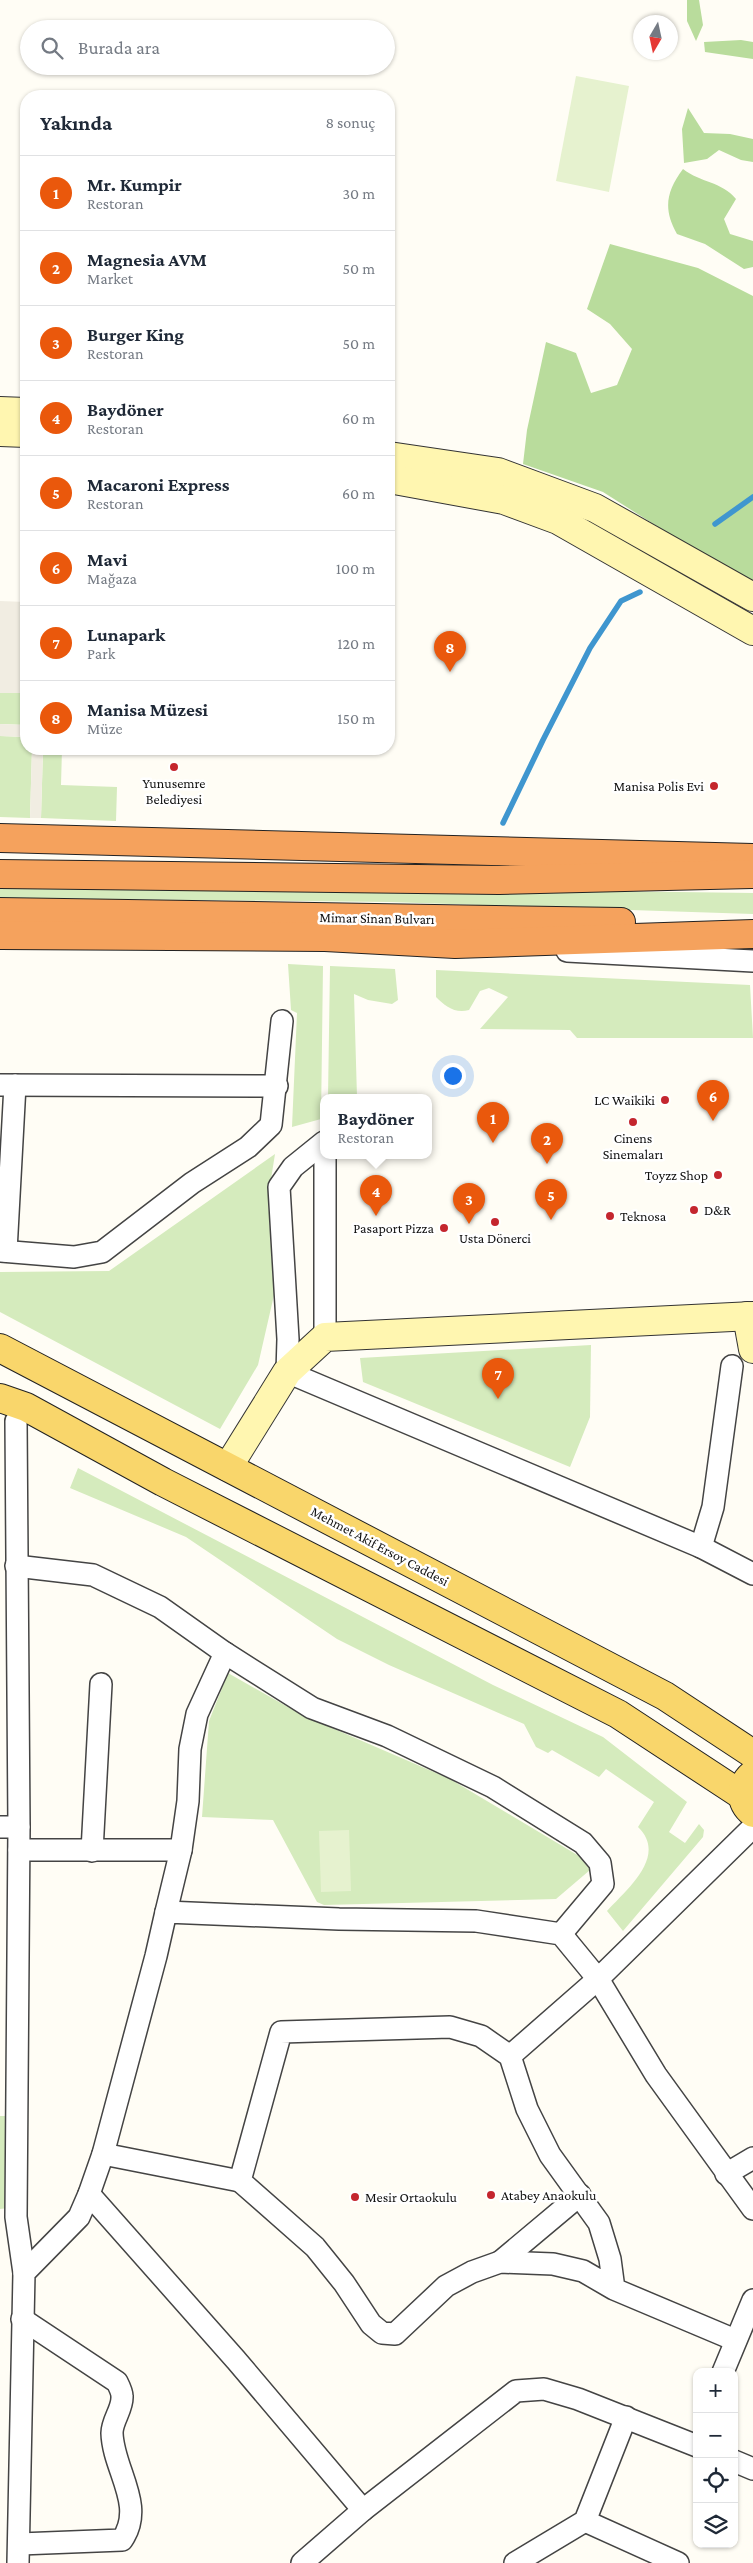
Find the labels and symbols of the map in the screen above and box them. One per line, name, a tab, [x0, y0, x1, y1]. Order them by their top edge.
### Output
north arrow	[633, 15, 678, 60]
pin: 8	[434, 631, 466, 672]
marker: Yunusemre Belediyesi	[168, 761, 180, 773]
place label: Yunusemre Belediyesi	[143, 775, 205, 807]
place label: Manisa Polis Evi	[614, 778, 704, 794]
marker: Manisa Polis Evi	[708, 780, 720, 792]
street label: Mimar Sinan Bulvarı	[319, 909, 435, 927]
your location	[440, 1063, 466, 1089]
pin: 6	[697, 1080, 729, 1121]
place label: LC Waikiki	[594, 1092, 655, 1108]
marker: LC Waikiki	[659, 1094, 671, 1106]
pin: 1	[477, 1102, 509, 1143]
marker: Cinens Sinemaları	[627, 1116, 639, 1128]
pin: 2	[531, 1123, 563, 1164]
place label: Cinens Sinemaları	[603, 1130, 664, 1162]
place label: Toyzz Shop	[645, 1167, 708, 1183]
marker: Toyzz Shop	[712, 1169, 724, 1181]
pin: 4	[360, 1175, 392, 1216]
pin: 5	[535, 1179, 567, 1220]
pin: 3	[453, 1183, 485, 1224]
place label: D&R	[704, 1202, 731, 1218]
marker: D&R	[688, 1204, 700, 1216]
place label: Teknosa	[620, 1208, 667, 1224]
marker: Teknosa	[604, 1210, 616, 1222]
marker: Usta Dönerci	[489, 1216, 501, 1228]
place label: Pasaport Pizza	[353, 1220, 435, 1236]
marker: Pasaport Pizza	[438, 1222, 450, 1234]
place label: Usta Dönerci	[459, 1230, 531, 1246]
pin: 7	[482, 1358, 514, 1399]
street label: Mehmet Akif Ersoy Caddesi	[308, 1503, 452, 1589]
place label: Atabey Anaokulu	[501, 2187, 597, 2203]
place label: Mesir Ortaokulu	[365, 2189, 458, 2205]
marker: Atabey Anaokulu	[485, 2189, 497, 2201]
marker: Mesir Ortaokulu	[349, 2191, 361, 2203]

